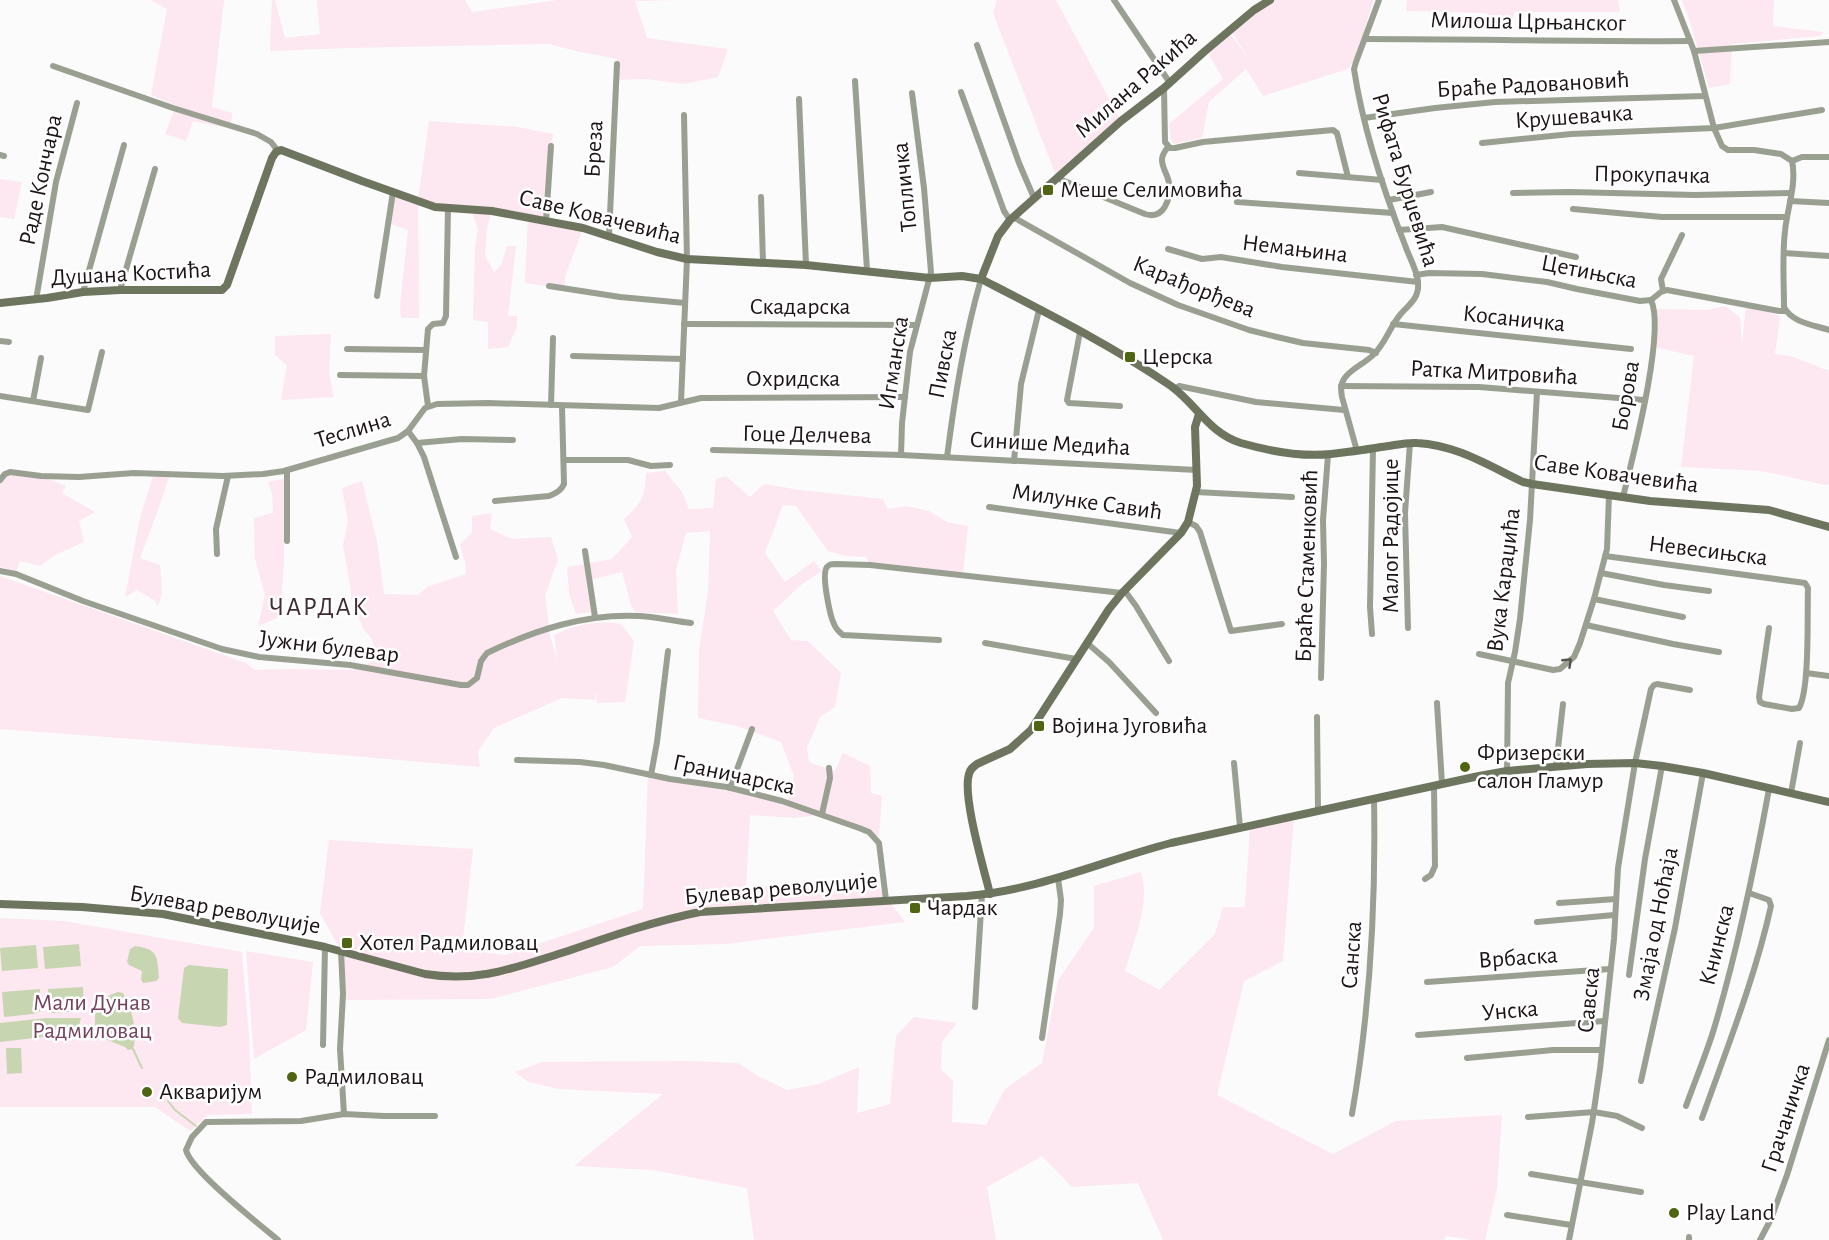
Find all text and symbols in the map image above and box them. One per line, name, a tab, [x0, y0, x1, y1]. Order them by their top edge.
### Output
street label: Милоша Црњанског	[1430, 8, 1627, 36]
street label: Милана Ракића	[1071, 25, 1201, 143]
street label: Браће Радовановић	[1436, 68, 1630, 102]
street label: Рифата Бурџевића	[1367, 90, 1443, 270]
street label: Крушевачка	[1514, 101, 1634, 133]
street label: Раде Кончара	[15, 112, 67, 248]
street label: Бреза	[581, 120, 607, 178]
street label: Топличка	[888, 141, 922, 233]
street label: Прокупачка	[1593, 162, 1711, 188]
place label: Меше Селимовића	[1060, 178, 1243, 202]
marker: Меше Селимовића	[1041, 183, 1055, 197]
street label: Саве Ковачевића	[516, 185, 684, 249]
street label: Немањина	[1241, 231, 1349, 267]
street label: Цетињска	[1539, 251, 1639, 293]
street label: Карађорђева	[1129, 252, 1259, 322]
street label: Душана Костића	[50, 258, 212, 290]
street label: Скадарска	[750, 295, 850, 319]
street label: Косаничка	[1462, 302, 1566, 336]
street label: Игманска	[875, 314, 913, 411]
street label: Пивска	[925, 327, 961, 401]
place label: Церска	[1142, 345, 1213, 369]
marker: Церска	[1123, 350, 1137, 364]
street label: Ратка Митровића	[1409, 357, 1579, 389]
street label: Борова	[1608, 359, 1644, 433]
street label: Охридска	[746, 367, 840, 391]
street label: Теслина	[312, 407, 394, 453]
street label: Гоце Делчева	[742, 422, 872, 448]
street label: Синише Медића	[969, 428, 1131, 460]
street label: Саве Ковачевића	[1532, 451, 1700, 497]
street label: Малог Радојице	[1379, 458, 1403, 614]
street label: Браће Стаменковић	[1292, 469, 1322, 663]
street label: Милунке Савић	[1010, 480, 1164, 524]
street label: Вука Караџића	[1483, 506, 1525, 654]
street label: Невесињска	[1647, 532, 1769, 570]
district label: ЧАРДАК	[269, 594, 369, 620]
street label: Јужни булевар	[258, 626, 400, 668]
one-way arrow	[1560, 658, 1571, 669]
place label: Војина Југовића	[1051, 714, 1207, 738]
marker: Војина Југовића	[1032, 719, 1046, 733]
place label: Фризерски салон Гламур	[1477, 741, 1603, 793]
street label: Граничарска	[671, 750, 797, 800]
marker: Фризерски салон Гламур	[1458, 760, 1472, 774]
street label: Змаја од Ноћаја	[1629, 845, 1683, 1003]
street label: Булевар револуције	[683, 869, 879, 909]
street label: Булевар револуције	[128, 881, 322, 939]
place label: Чардак	[927, 896, 997, 920]
marker: Чардак	[908, 901, 922, 915]
street label: Книнска	[1695, 902, 1739, 988]
street label: Санска	[1338, 920, 1366, 990]
place label: Хотел Радмиловац	[359, 931, 538, 955]
marker: Хотел Радмиловац	[340, 936, 354, 950]
street label: Врбаска	[1478, 943, 1558, 973]
street label: Савска	[1574, 966, 1604, 1034]
park label: Мали Дунав Радмиловац	[32, 991, 152, 1043]
street label: Унска	[1481, 997, 1539, 1025]
street label: Грачаничка	[1757, 1060, 1815, 1176]
place label: Радмиловац	[304, 1065, 424, 1089]
marker: Радмиловац	[285, 1070, 299, 1084]
place label: Акваријум	[159, 1080, 262, 1104]
marker: Акваријум	[140, 1085, 154, 1099]
place label: Play Land	[1686, 1201, 1775, 1225]
marker: Play Land	[1667, 1206, 1681, 1220]

